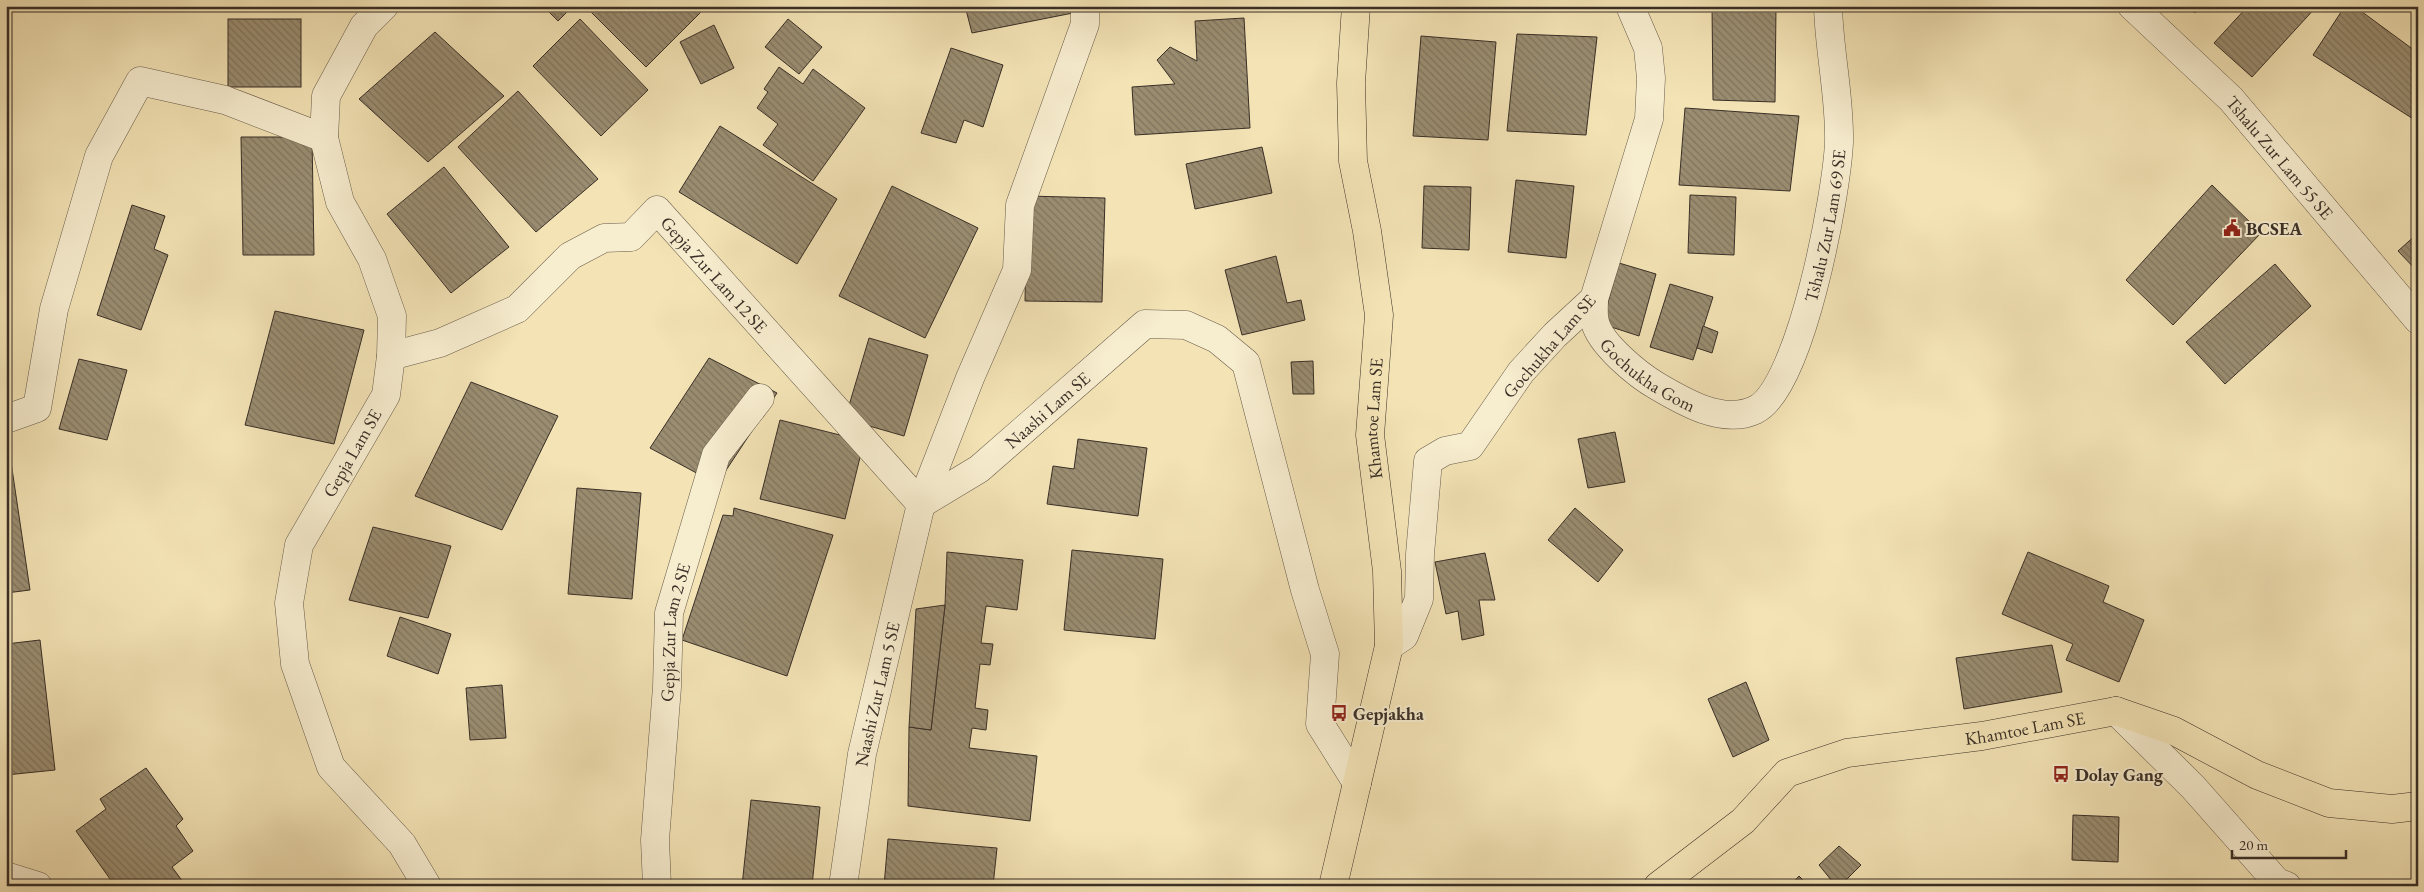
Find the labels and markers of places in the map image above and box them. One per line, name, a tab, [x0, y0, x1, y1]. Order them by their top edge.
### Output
place label: BCSEA	[2246, 217, 2303, 240]
public building icon: BCSEA	[2222, 218, 2242, 238]
place label: Gepjakha	[1353, 702, 1424, 725]
bus stop icon: Gepjakha	[1329, 703, 1349, 723]
place label: Dolay Gang	[2075, 763, 2164, 786]
bus stop icon: Dolay Gang	[2051, 764, 2071, 784]

